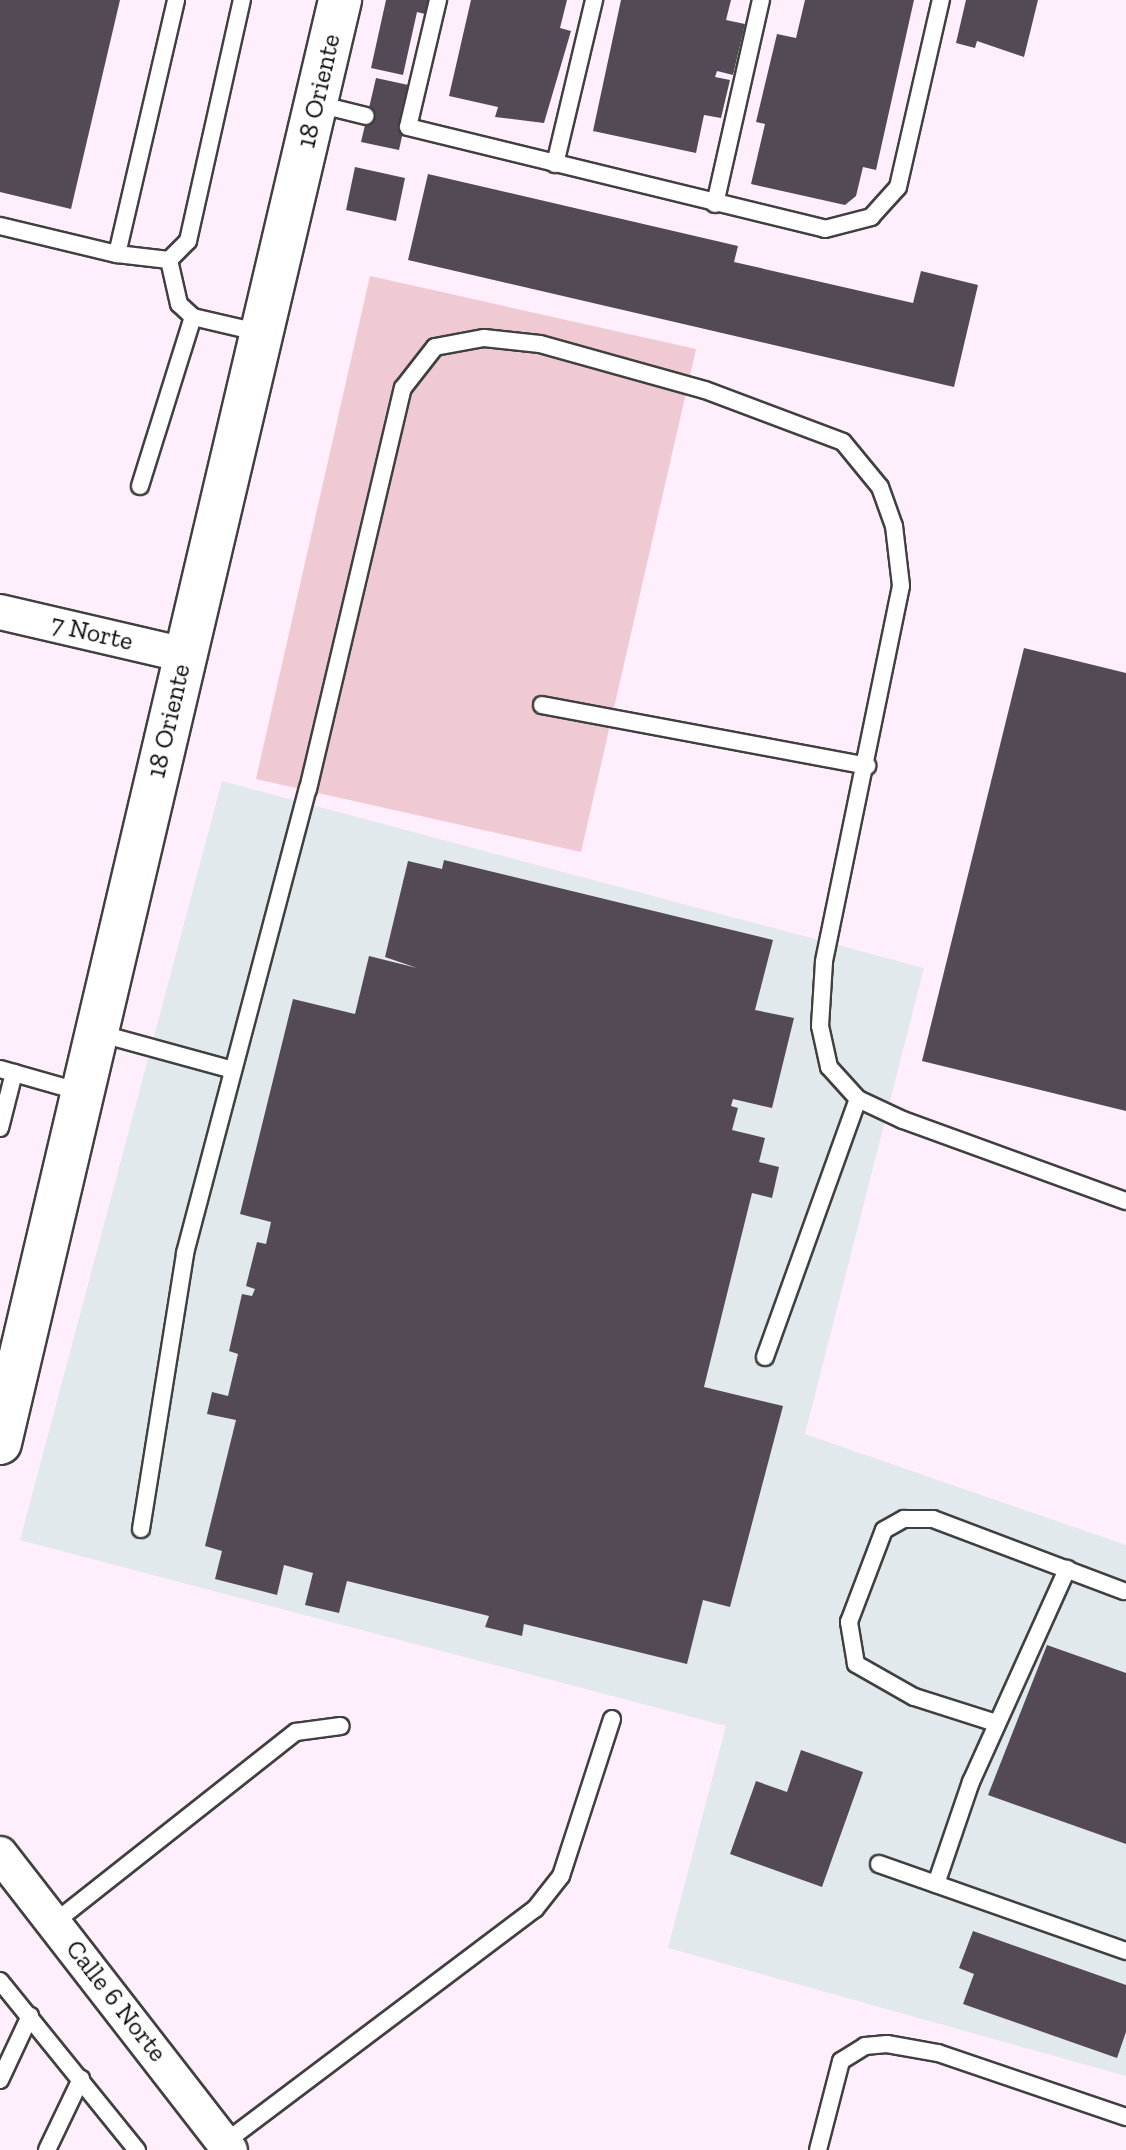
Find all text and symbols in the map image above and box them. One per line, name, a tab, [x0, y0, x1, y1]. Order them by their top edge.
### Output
street label: 18 Oriente	[291, 31, 347, 151]
street label: 7 Norte	[48, 608, 136, 658]
street label: 18 Oriente	[141, 661, 197, 781]
street label: Calle 6 Norte	[59, 1934, 173, 2068]

